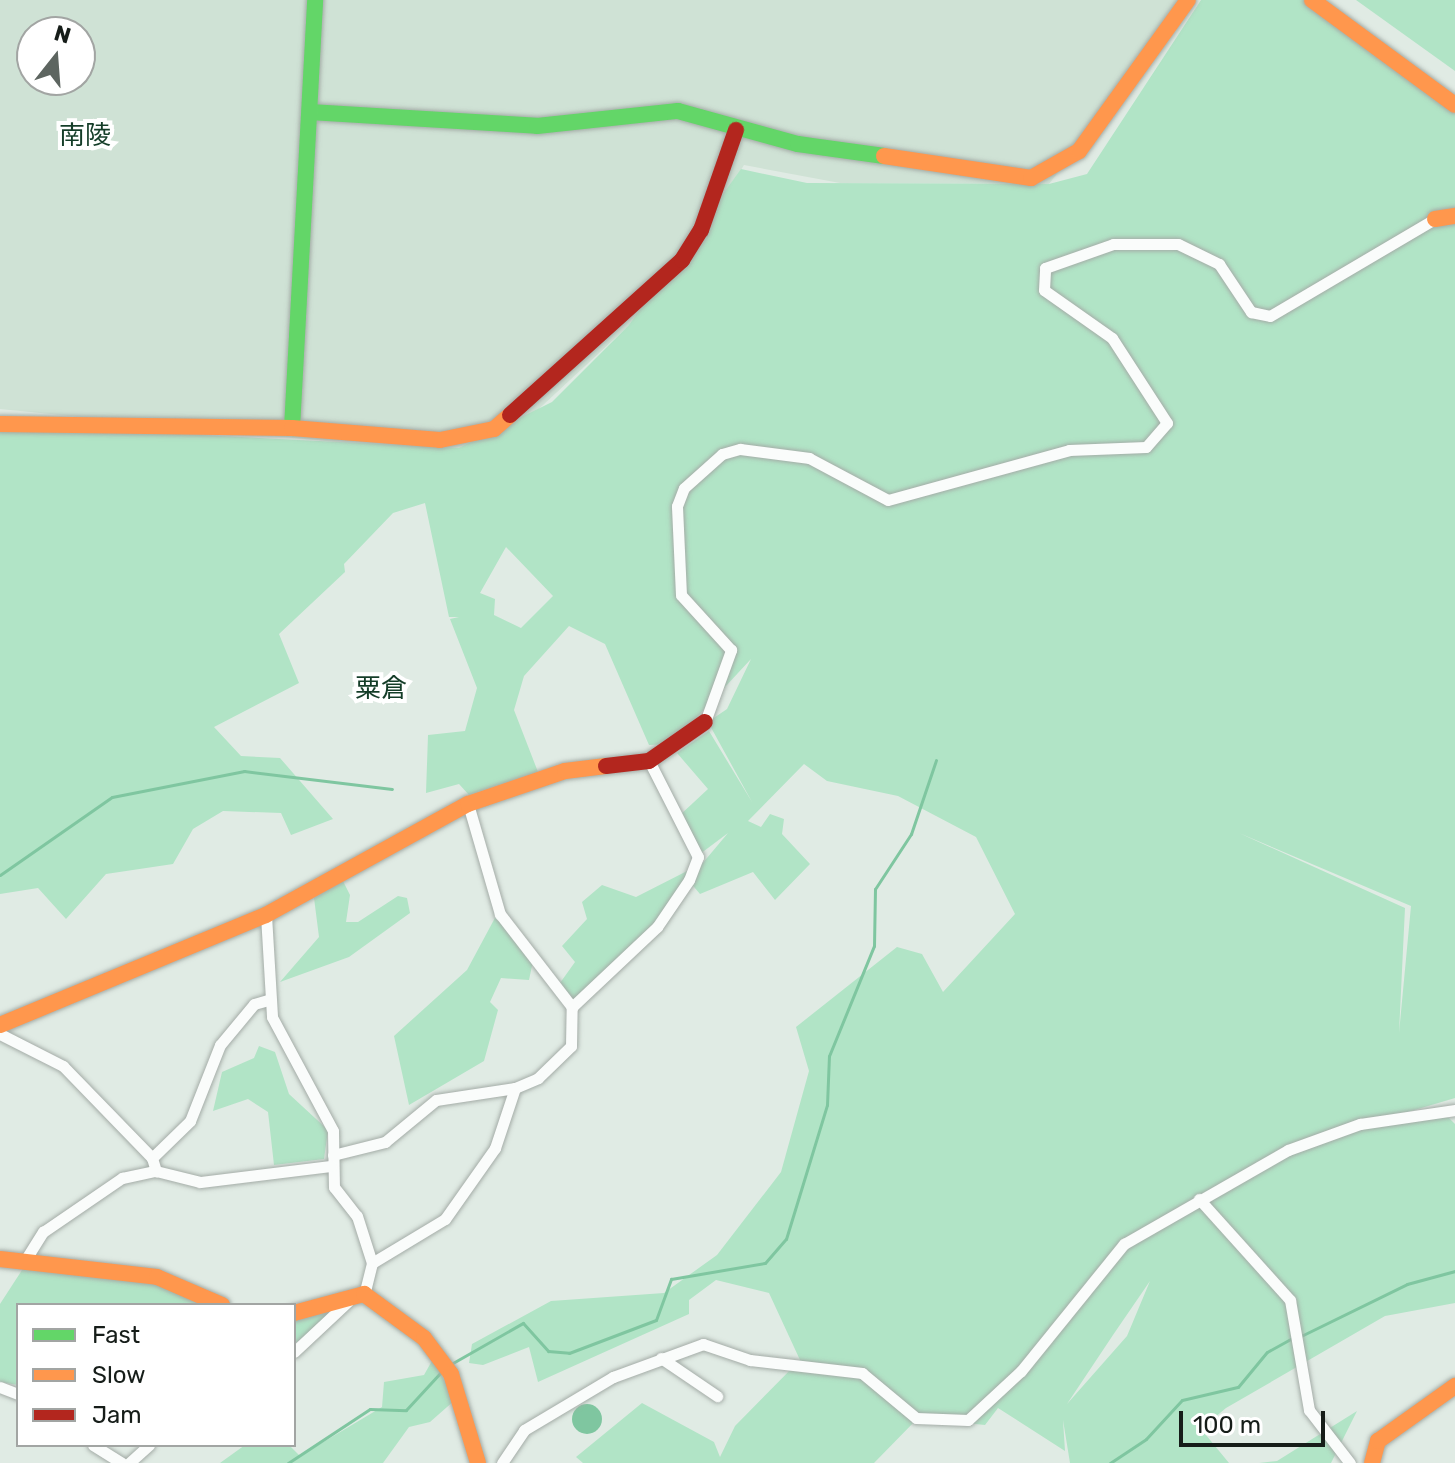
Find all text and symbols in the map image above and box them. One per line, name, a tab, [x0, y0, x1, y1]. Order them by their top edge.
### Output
north arrow	[16, 16, 96, 96]
text: N	[51, 19, 74, 50]
district label: 南陵	[59, 120, 111, 152]
district label: 粟倉	[355, 673, 407, 705]
legend	[16, 1303, 296, 1447]
text: Fast	[92, 1321, 140, 1349]
text: Slow	[92, 1361, 145, 1389]
scale bar	[1183, 1395, 1329, 1445]
text: Jam	[92, 1401, 142, 1429]
text: 100 m	[1193, 1411, 1261, 1439]

